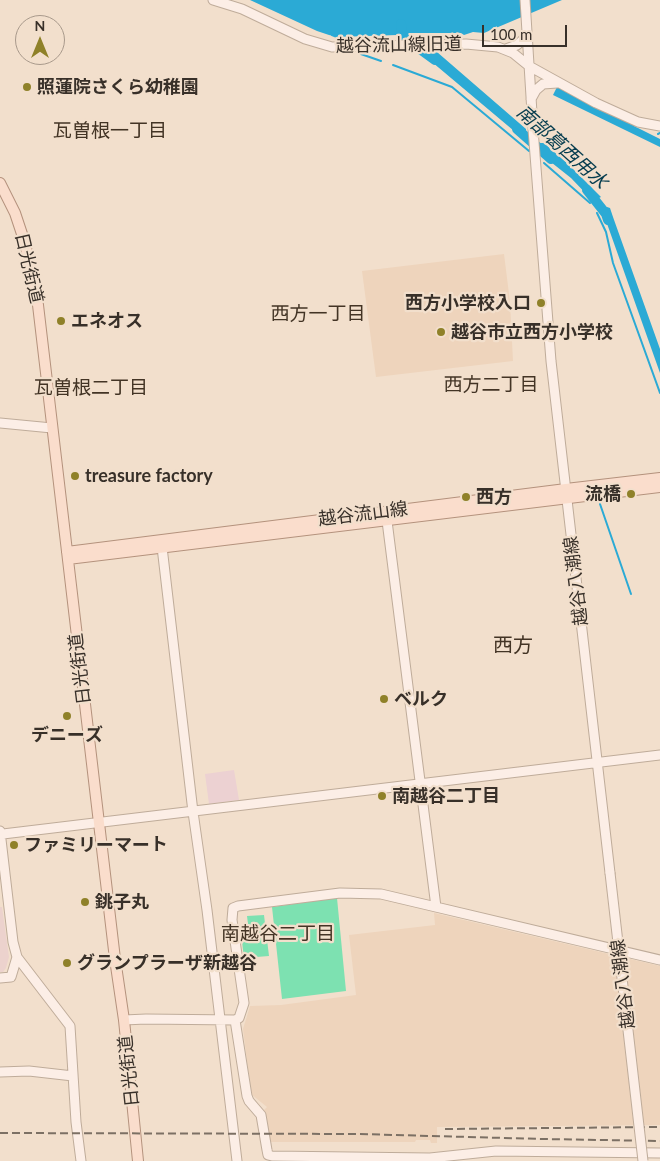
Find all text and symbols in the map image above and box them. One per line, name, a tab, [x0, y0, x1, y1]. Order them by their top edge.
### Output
north arrow	[15, 15, 65, 65]
scale bar	[485, 15, 570, 47]
text: N	[35, 17, 45, 34]
text: 100 m	[490, 25, 532, 43]
street label: 越谷流山線旧道	[336, 33, 462, 57]
place label: 照蓮院さくら幼稚園	[37, 76, 199, 98]
marker: 照蓮院さくら幼稚園	[21, 81, 33, 93]
water label: 南部葛西用水	[512, 100, 612, 194]
district label: 瓦曽根一丁目	[53, 120, 167, 142]
street label: 日光街道	[10, 230, 48, 306]
place label: 西方小学校入口	[405, 292, 531, 314]
marker: 西方小学校入口	[535, 297, 547, 309]
district label: 西方一丁目	[271, 303, 365, 325]
place label: エネオス	[71, 310, 143, 332]
marker: エネオス	[55, 315, 67, 327]
place label: 越谷市立西方小学校	[451, 321, 613, 343]
marker: 越谷市立西方小学校	[435, 326, 447, 338]
district label: 西方二丁目	[444, 374, 538, 396]
district label: 瓦曽根二丁目	[34, 377, 148, 399]
place label: treasure factory	[85, 465, 213, 487]
marker: treasure factory	[69, 470, 81, 482]
place label: 流橋	[585, 483, 621, 505]
place label: 西方	[476, 486, 512, 508]
marker: 流橋	[625, 488, 637, 500]
marker: 西方	[460, 491, 472, 503]
street label: 越谷流山線	[317, 498, 409, 530]
street label: 越谷八潮線	[560, 535, 592, 627]
street label: 日光街道	[65, 632, 95, 706]
district label: 西方	[493, 634, 533, 658]
place label: ベルク	[394, 688, 448, 710]
marker: ベルク	[378, 693, 390, 705]
marker: デニーズ	[61, 710, 73, 722]
place label: デニーズ	[31, 724, 103, 746]
place label: 南越谷二丁目	[392, 785, 500, 807]
marker: 南越谷二丁目	[376, 790, 388, 802]
place label: ファミリーマート	[24, 834, 168, 856]
marker: ファミリーマート	[8, 839, 20, 851]
place label: 銚子丸	[95, 891, 149, 913]
marker: 銚子丸	[79, 896, 91, 908]
district label: 南越谷二丁目	[221, 923, 335, 945]
street label: 越谷八潮線	[607, 938, 639, 1030]
place label: グランプラーザ新越谷	[77, 952, 257, 974]
marker: グランプラーザ新越谷	[61, 957, 73, 969]
street label: 日光街道	[114, 1034, 144, 1108]

